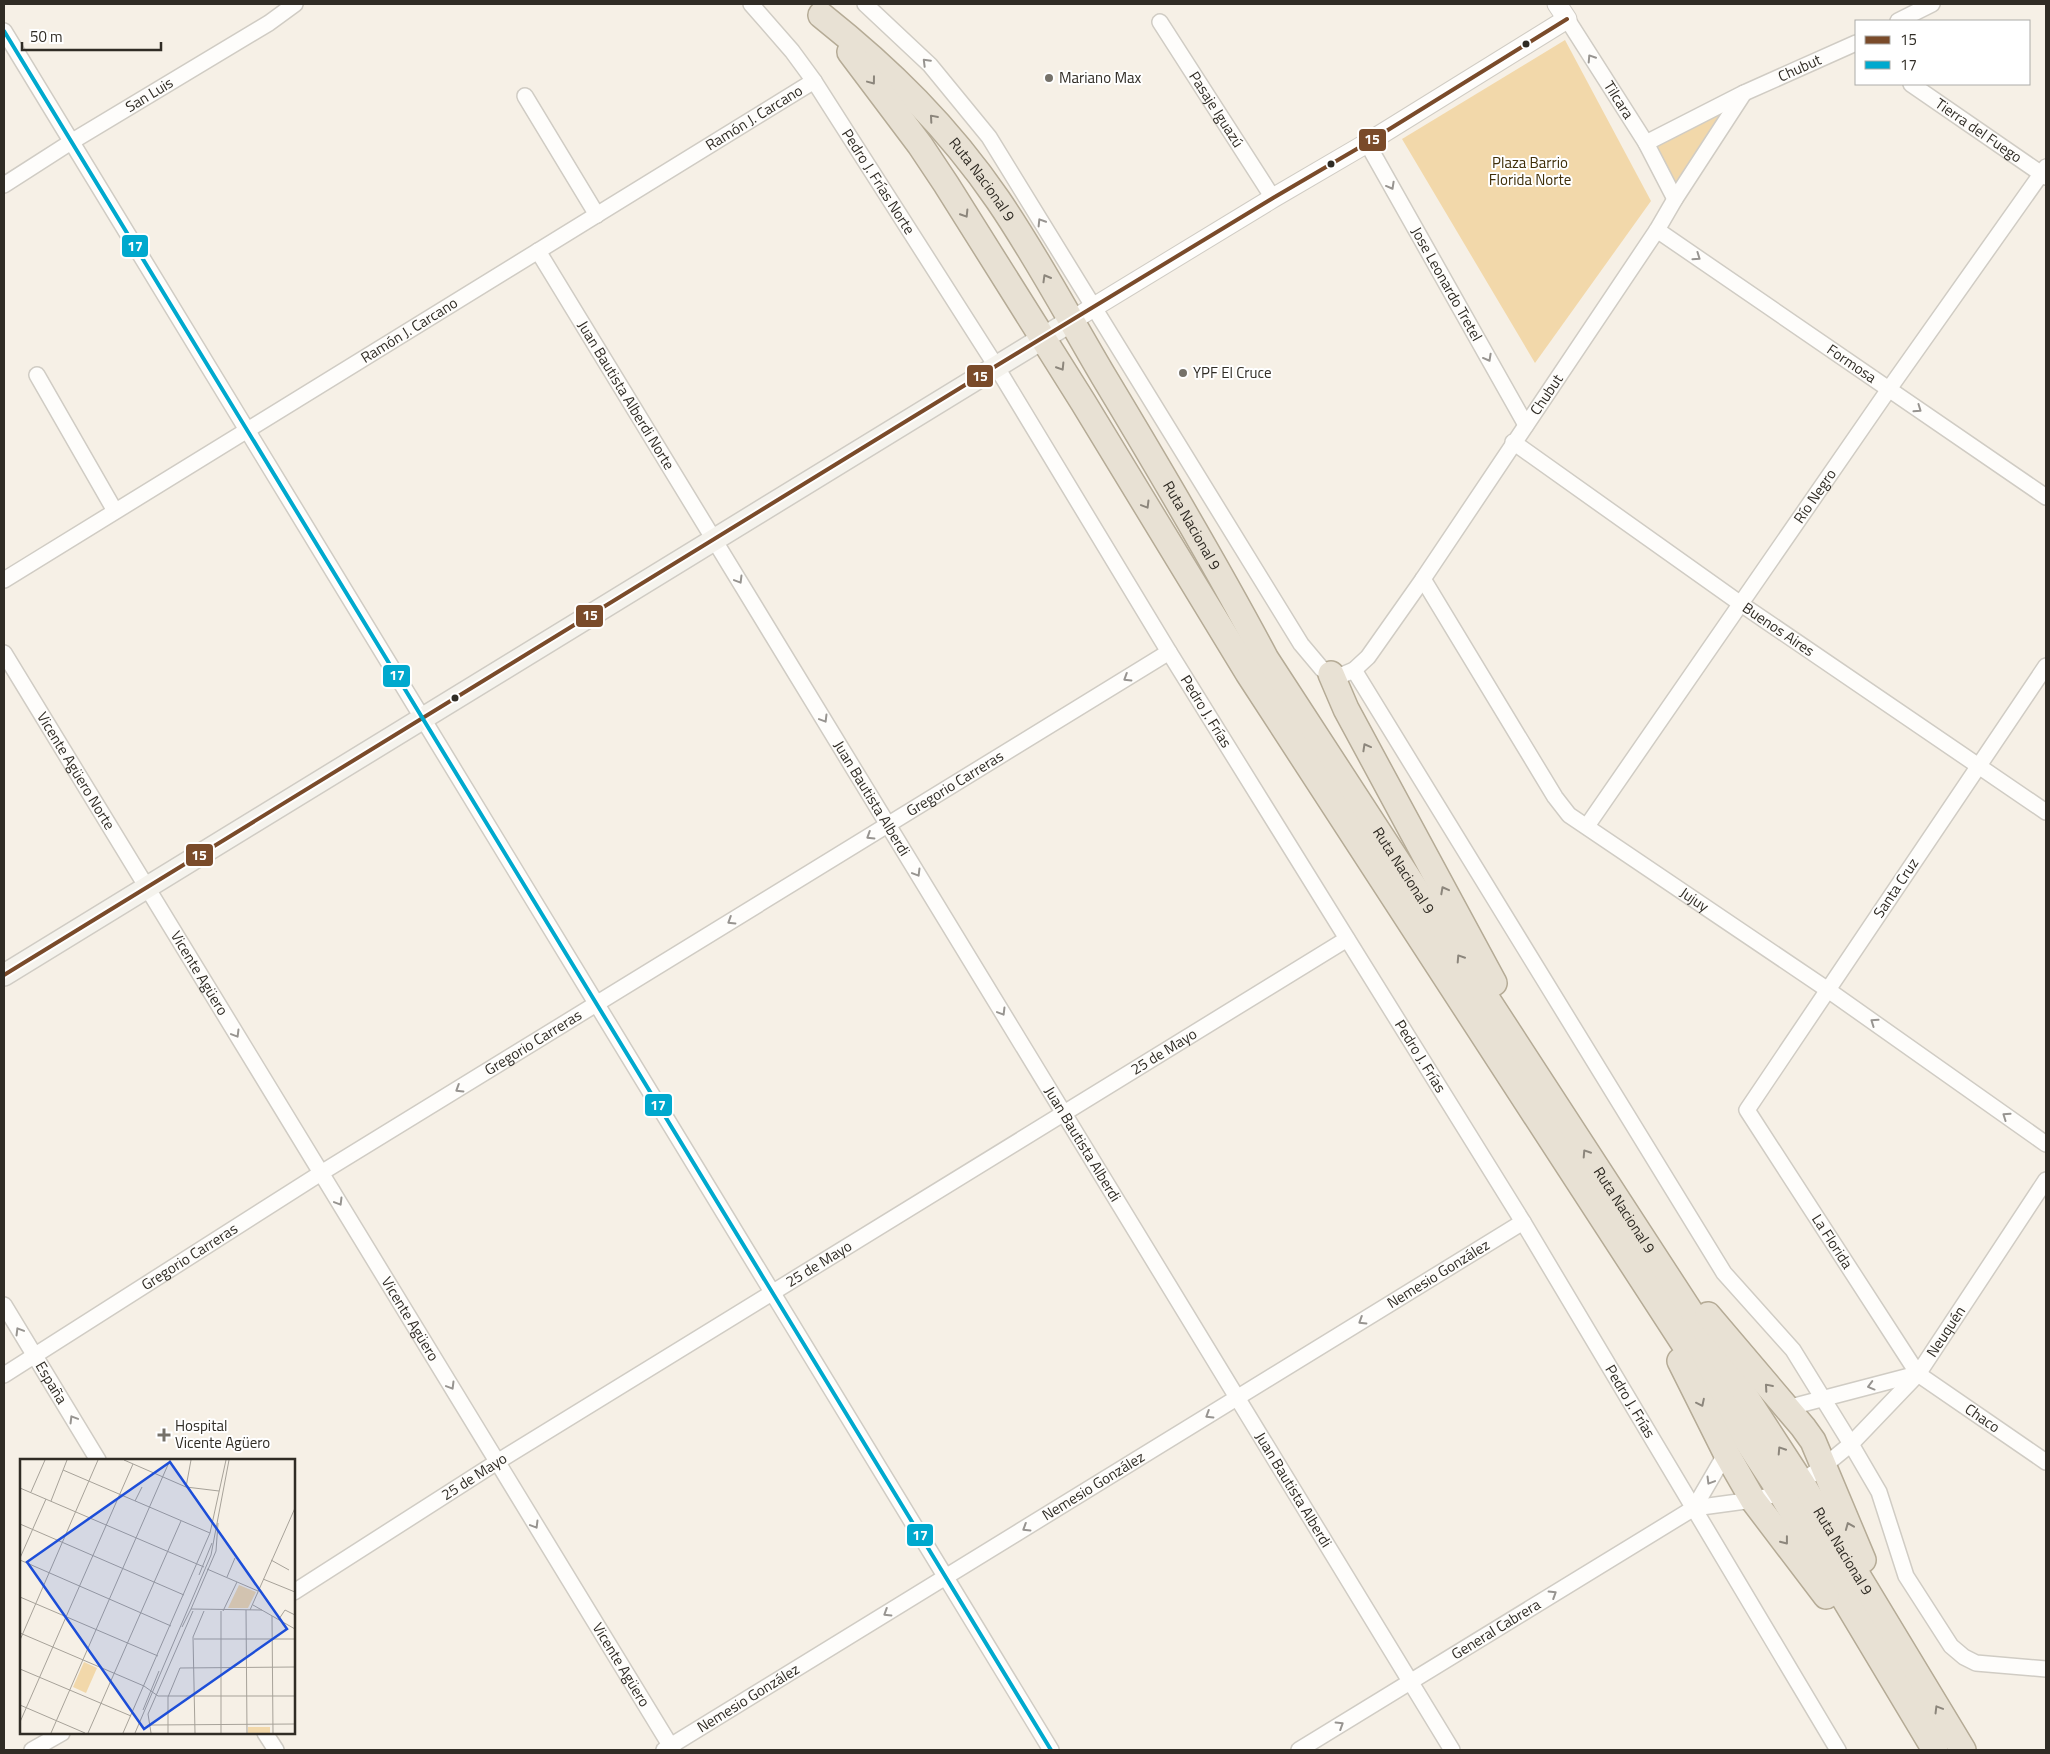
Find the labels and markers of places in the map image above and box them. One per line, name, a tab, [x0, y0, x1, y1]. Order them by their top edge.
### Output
unlabelled marker	[1521, 39, 1531, 49]
place label: Mariano Max	[1059, 66, 1141, 89]
marker: Mariano Max	[1043, 72, 1055, 84]
unlabelled marker	[1326, 159, 1336, 169]
place label: YPF El Cruce	[1193, 361, 1272, 384]
marker: YPF El Cruce	[1177, 367, 1189, 379]
unlabelled marker	[450, 693, 460, 703]
place label: Hospital Vicente Agüero	[175, 1414, 270, 1454]
marker: Hospital Vicente Agüero	[157, 1428, 171, 1442]

